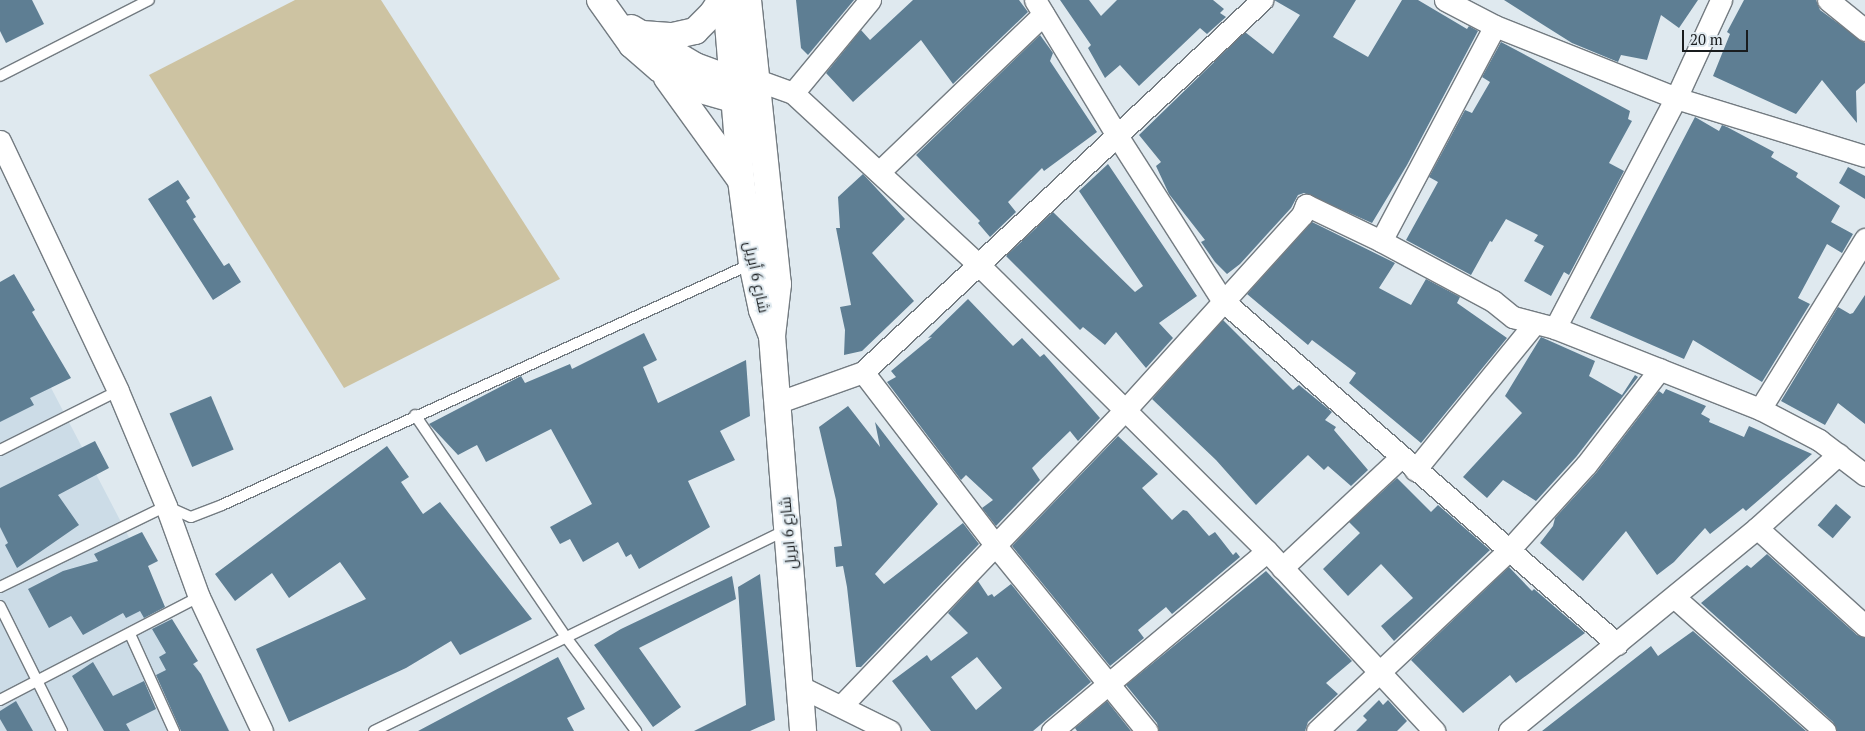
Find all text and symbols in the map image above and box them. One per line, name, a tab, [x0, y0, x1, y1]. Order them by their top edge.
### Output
scale bar	[1685, 20, 1751, 52]
text: 20 m	[1690, 29, 1723, 49]
street label: شارع 6 أبريل	[741, 240, 773, 314]
street label: شارع 6 ابريل	[776, 496, 800, 570]

